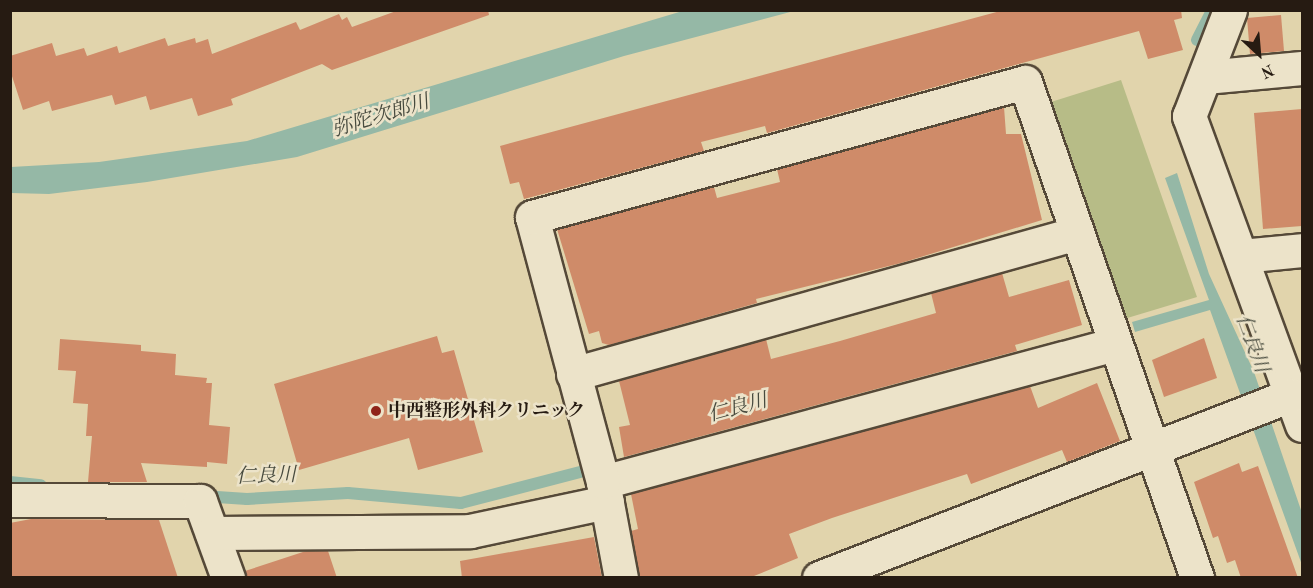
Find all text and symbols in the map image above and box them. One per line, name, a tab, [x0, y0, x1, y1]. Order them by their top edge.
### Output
north arrow	[1229, 24, 1289, 84]
text: N	[1258, 60, 1276, 80]
water label: 弥陀次郎川	[330, 91, 432, 143]
water label: 仁良川	[1229, 312, 1273, 376]
water label: 仁良川	[706, 390, 770, 428]
place label: 中西整形外科クリニック	[388, 400, 586, 422]
marker: 中西整形外科クリニック	[369, 404, 383, 418]
water label: 仁良川	[236, 464, 296, 490]

